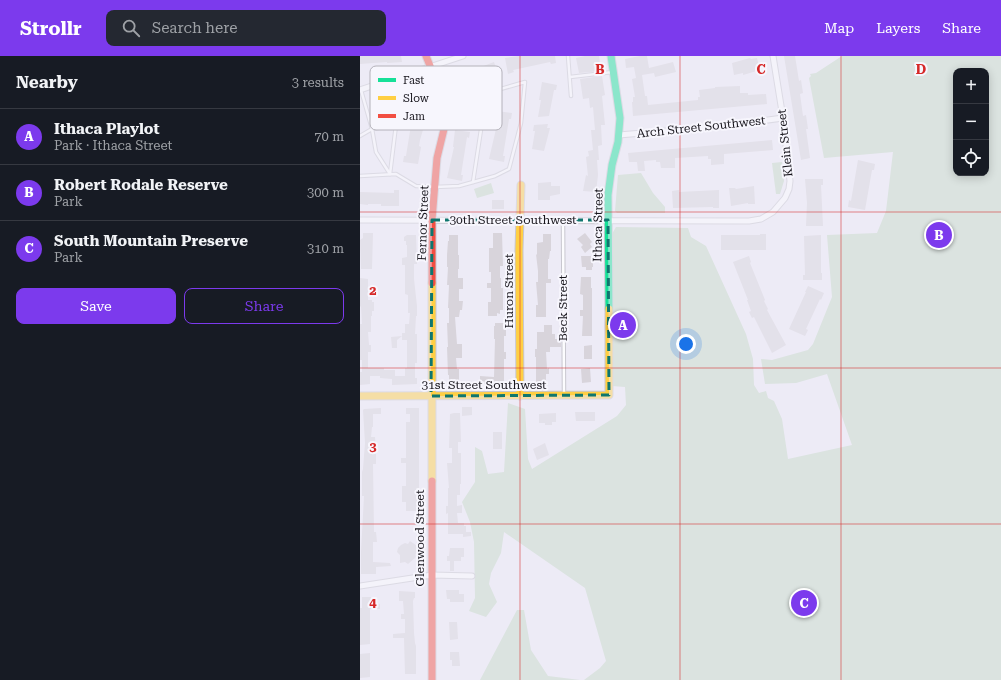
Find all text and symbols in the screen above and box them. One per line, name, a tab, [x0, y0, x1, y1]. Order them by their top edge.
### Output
search box	[106, 10, 386, 46]
text: Strollr	[20, 17, 82, 40]
icon: search	[120, 17, 142, 39]
text: Search here	[152, 19, 238, 37]
text: Map	[824, 20, 854, 36]
text: Layers	[876, 20, 920, 36]
text: Share	[942, 20, 981, 36]
text: B	[595, 62, 605, 77]
text: C	[756, 62, 766, 77]
text: D	[916, 62, 926, 77]
legend	[370, 66, 502, 130]
map controls	[953, 68, 989, 176]
button: +	[953, 68, 989, 104]
text: Nearby	[16, 72, 78, 92]
text: Fast	[403, 74, 424, 87]
text: 3 results	[292, 75, 344, 90]
text: Slow	[403, 92, 430, 105]
button: −	[953, 104, 989, 140]
street label: Klein Street	[774, 108, 796, 178]
text: Jam	[403, 110, 425, 123]
street label: Arch Street Southwest	[636, 113, 767, 141]
text: Ithaca Playlot	[54, 120, 160, 138]
text: A	[24, 129, 34, 144]
text: 70 m	[314, 129, 344, 144]
text: Park · Ithaca Street	[54, 138, 172, 153]
button: locate	[953, 140, 989, 176]
text: Robert Rodale Reserve	[54, 176, 228, 194]
street label: Fernor Street	[415, 184, 431, 261]
text: B	[24, 185, 34, 200]
text: 300 m	[307, 185, 344, 200]
street label: Ithaca Street	[590, 187, 606, 262]
text: Park	[54, 194, 83, 209]
street label: 30th Street Southwest	[449, 213, 577, 227]
pin: B	[926, 220, 952, 250]
text: South Mountain Preserve	[54, 232, 248, 250]
text: C	[24, 241, 34, 256]
text: 310 m	[307, 241, 344, 256]
text: Park	[54, 250, 83, 265]
street label: Huron Street	[502, 253, 516, 328]
street label: Beck Street	[556, 274, 570, 341]
text: 2	[369, 283, 377, 298]
button: Save	[16, 288, 176, 324]
button: Share	[184, 288, 344, 324]
pin: A	[610, 310, 636, 340]
your location	[676, 334, 696, 354]
street label: 31st Street Southwest	[421, 378, 547, 392]
text: 3	[369, 439, 377, 454]
street label: Glenwood Street	[413, 489, 427, 586]
pin: C	[791, 588, 817, 618]
text: 4	[369, 595, 377, 610]

